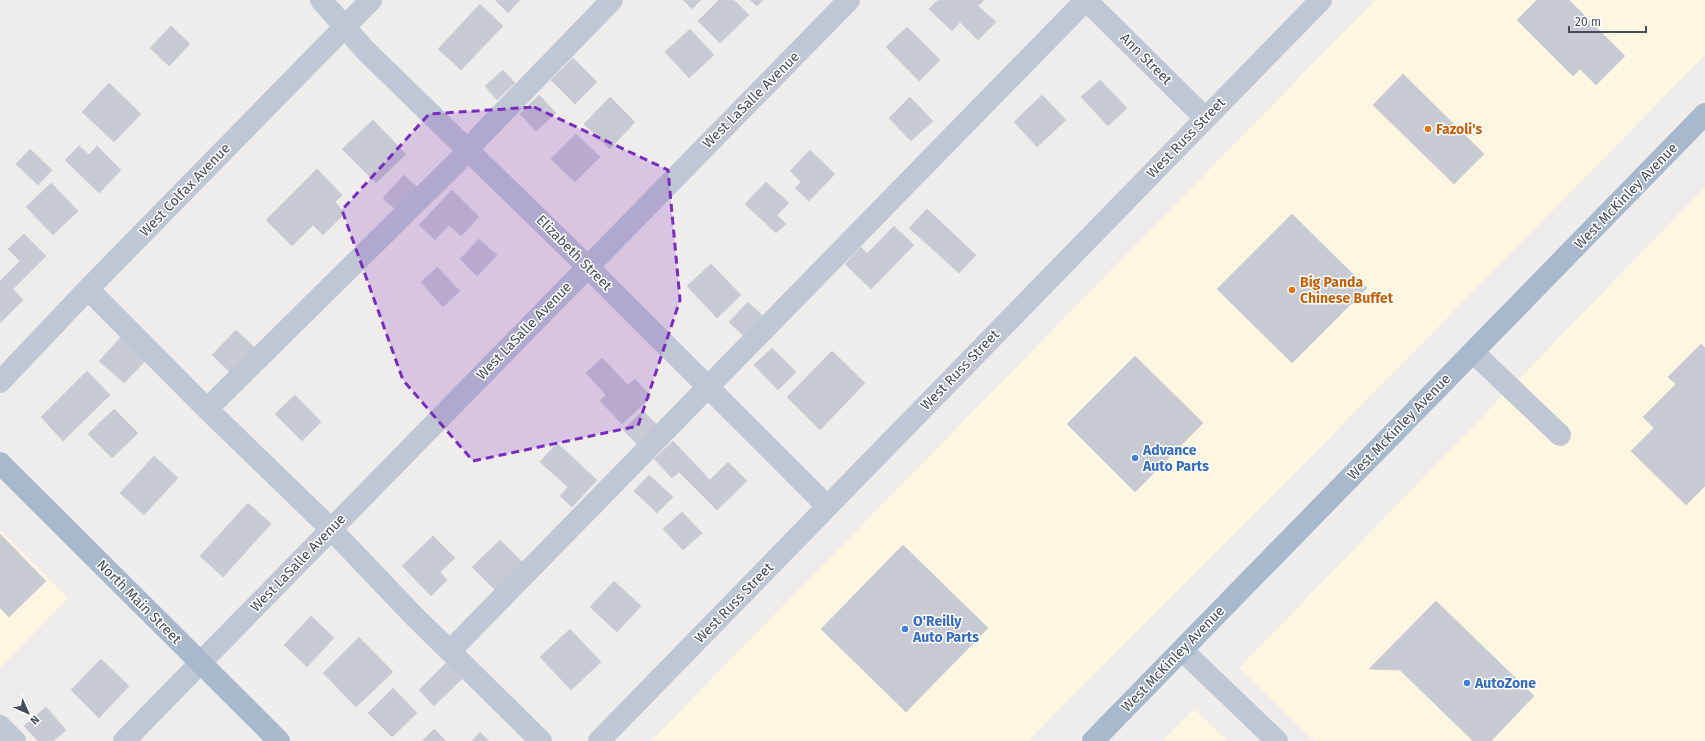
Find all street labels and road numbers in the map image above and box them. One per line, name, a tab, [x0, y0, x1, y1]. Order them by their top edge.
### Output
street label: Ann Street	[1117, 30, 1176, 89]
street label: West LaSalle Avenue	[699, 48, 803, 152]
street label: West Russ Street	[1143, 93, 1229, 182]
street label: West McKinley Avenue	[1571, 139, 1681, 253]
street label: West Colfax Avenue	[136, 140, 234, 240]
street label: Elizabeth Street	[533, 212, 616, 295]
street label: West LaSalle Avenue	[473, 278, 575, 384]
street label: West Russ Street	[917, 325, 1003, 414]
street label: West McKinley Avenue	[1344, 370, 1454, 484]
street label: West LaSalle Avenue	[247, 510, 349, 616]
street label: North Main Street	[93, 556, 185, 648]
street label: West Russ Street	[691, 558, 777, 647]
street label: West McKinley Avenue	[1118, 602, 1228, 716]

